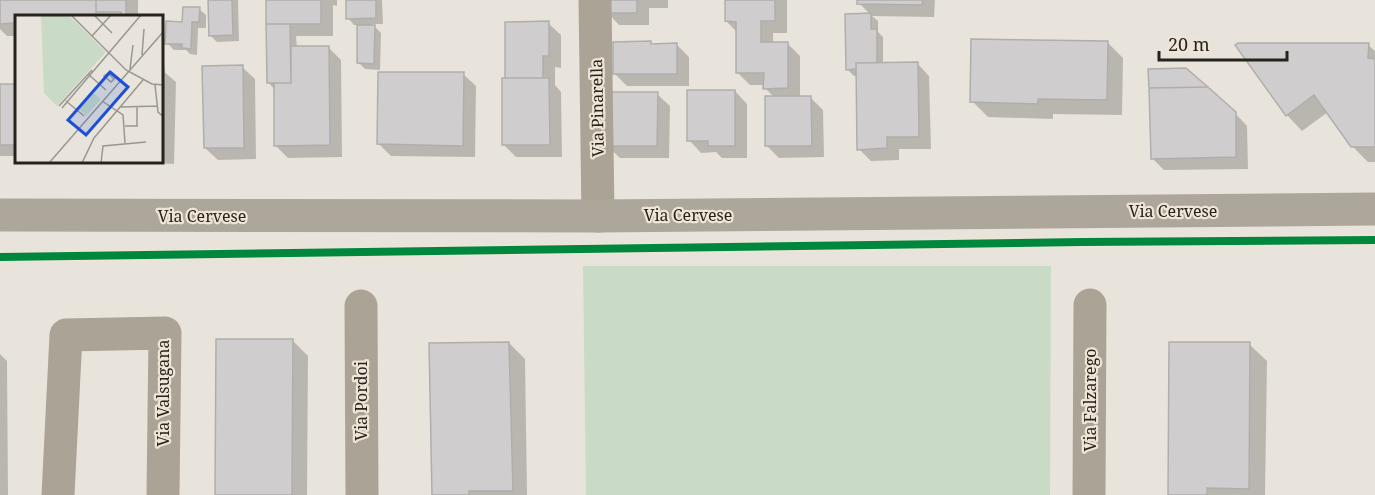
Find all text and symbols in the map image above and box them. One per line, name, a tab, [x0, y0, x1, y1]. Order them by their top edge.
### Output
inset map	[15, 15, 164, 164]
scale bar	[1159, 24, 1286, 62]
text: 20 m	[1168, 32, 1210, 56]
street label: Via Pinarella	[585, 59, 609, 157]
street label: Via Cervese	[1129, 200, 1217, 222]
street label: Via Cervese	[644, 204, 732, 226]
street label: Via Cervese	[158, 205, 246, 227]
street label: Via Valsugana	[152, 339, 174, 447]
street label: Via Falzarego	[1079, 349, 1101, 451]
street label: Via Pordoi	[350, 361, 372, 441]

